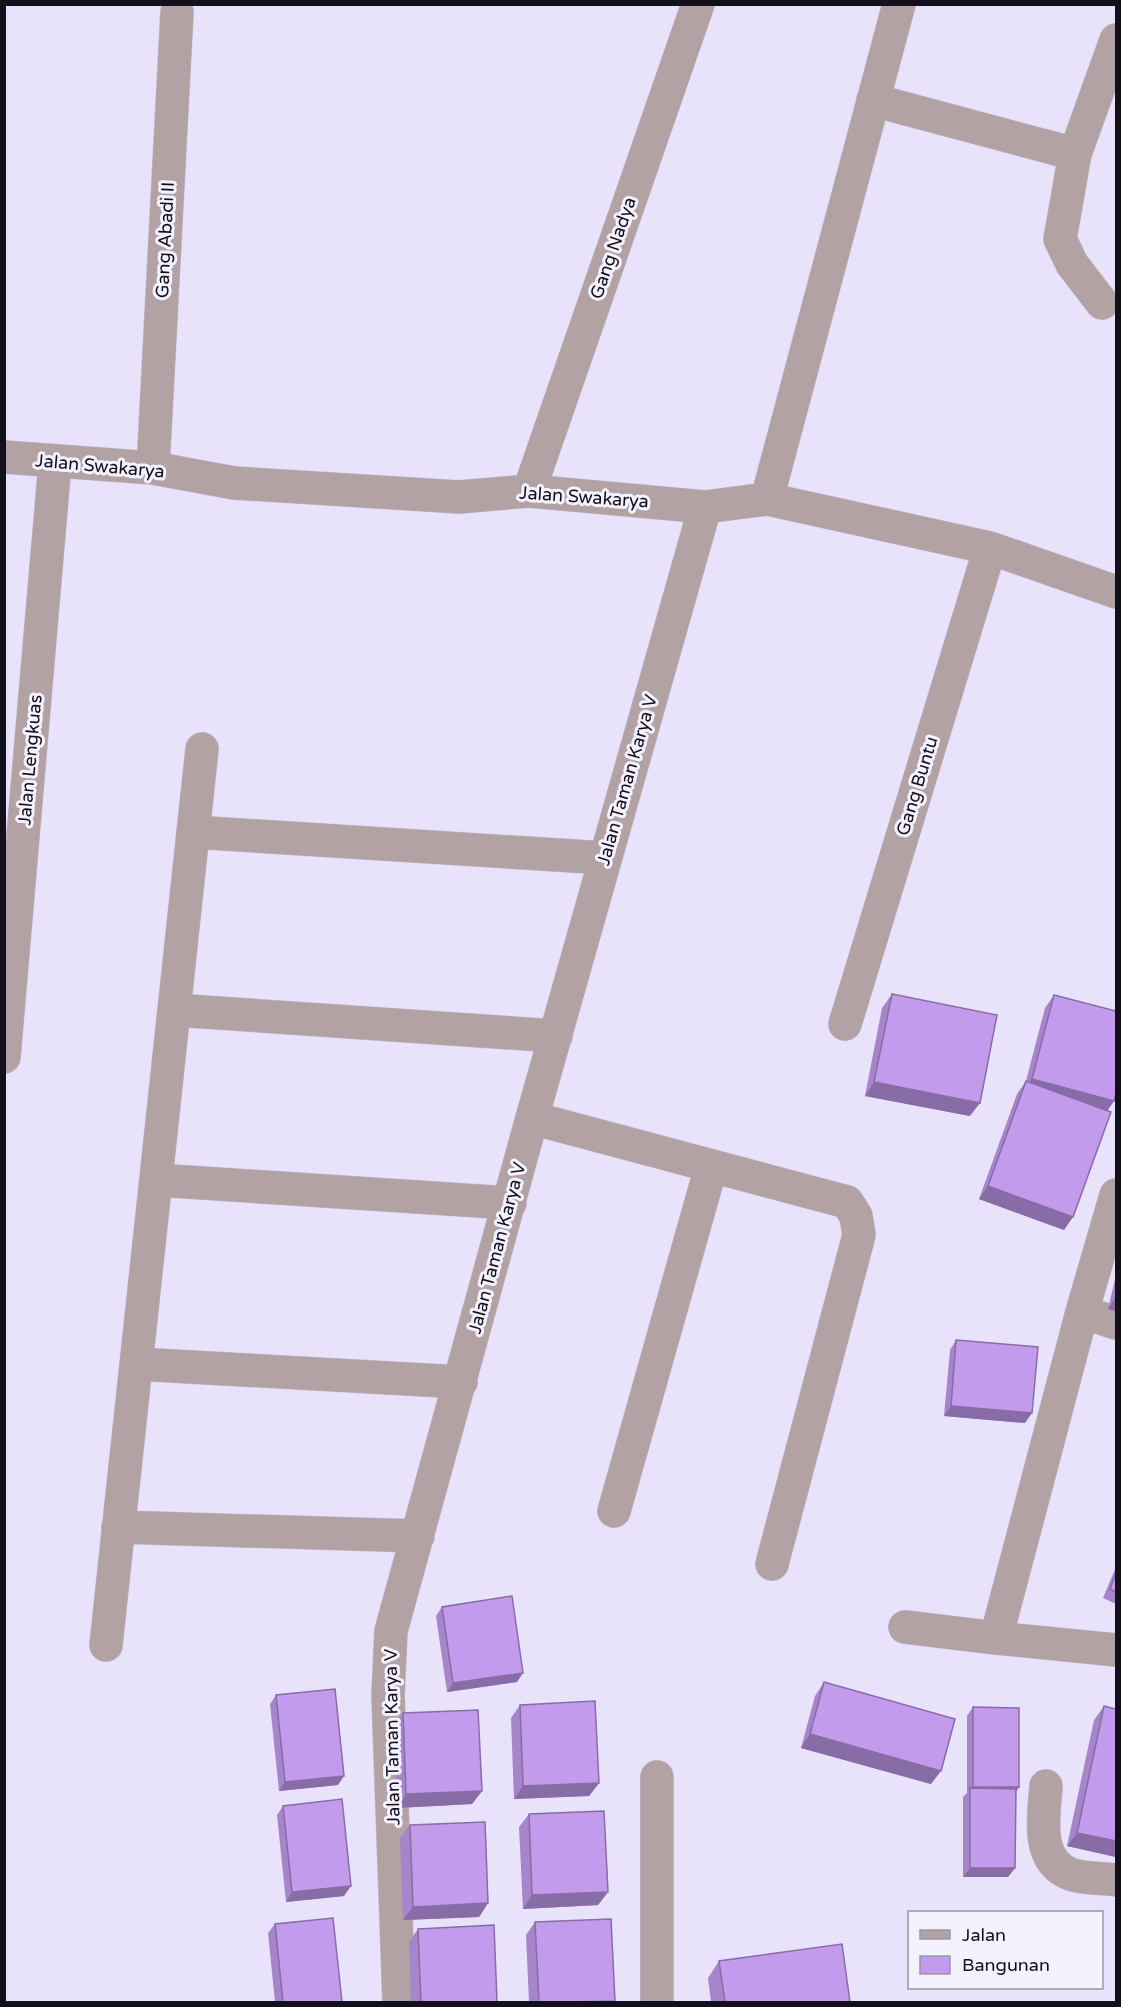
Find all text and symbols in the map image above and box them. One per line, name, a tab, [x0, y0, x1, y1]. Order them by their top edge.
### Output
street label: Gang Abadi II	[151, 181, 179, 299]
street label: Gang Nadya	[585, 194, 641, 302]
street label: Jalan Swakarya	[34, 449, 166, 483]
street label: Jalan Swakarya	[518, 481, 650, 513]
street label: Jalan Taman Karya V	[592, 692, 662, 868]
street label: Jalan Lengkuas	[13, 694, 47, 826]
street label: Gang Buntu	[891, 734, 943, 838]
street label: Jalan Taman Karya V	[464, 1159, 531, 1336]
street label: Jalan Taman Karya V	[379, 1648, 405, 1825]
legend	[908, 1911, 1103, 1989]
text: Jalan	[962, 1924, 1006, 1946]
text: Bangunan	[962, 1954, 1050, 1976]

